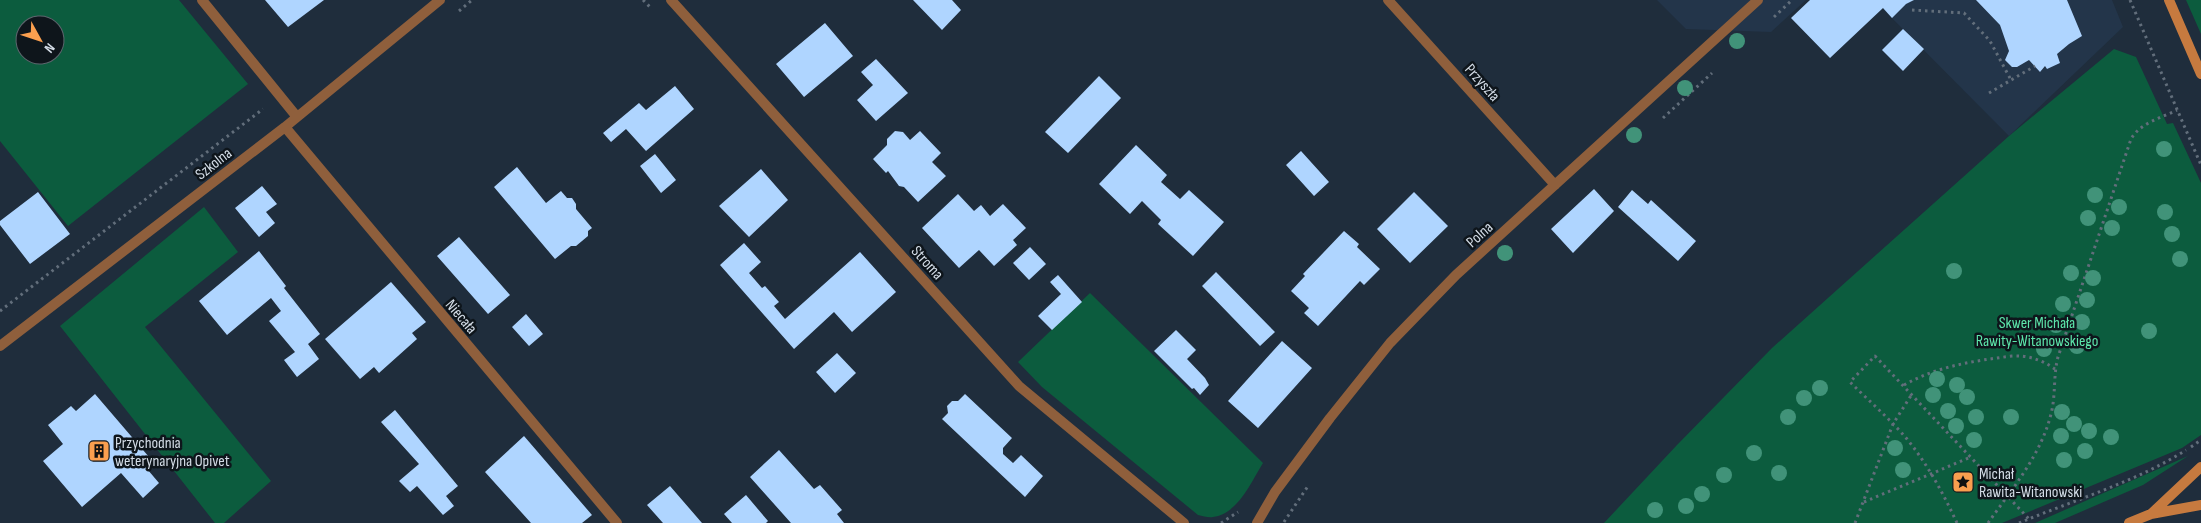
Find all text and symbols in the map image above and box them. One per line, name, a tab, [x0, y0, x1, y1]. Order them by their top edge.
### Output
north arrow	[15, 15, 65, 65]
text: N	[41, 40, 58, 56]
street label: Przyszła	[1460, 60, 1504, 106]
street label: Szkolna	[192, 144, 236, 184]
street label: Polna	[1463, 218, 1497, 252]
street label: Stroma	[907, 242, 947, 284]
street label: Niecała	[441, 296, 481, 338]
park label: Skwer Michała Rawity-Witanowskiego	[1976, 314, 2098, 351]
place label: Przychodnia weterynaryjna Opivet	[115, 434, 230, 471]
building icon: Przychodnia weterynaryjna Opivet	[87, 439, 111, 463]
place label: Michał Rawita-Witanowski	[1979, 465, 2082, 502]
place icon: Michał Rawita-Witanowski	[1951, 470, 1975, 494]

